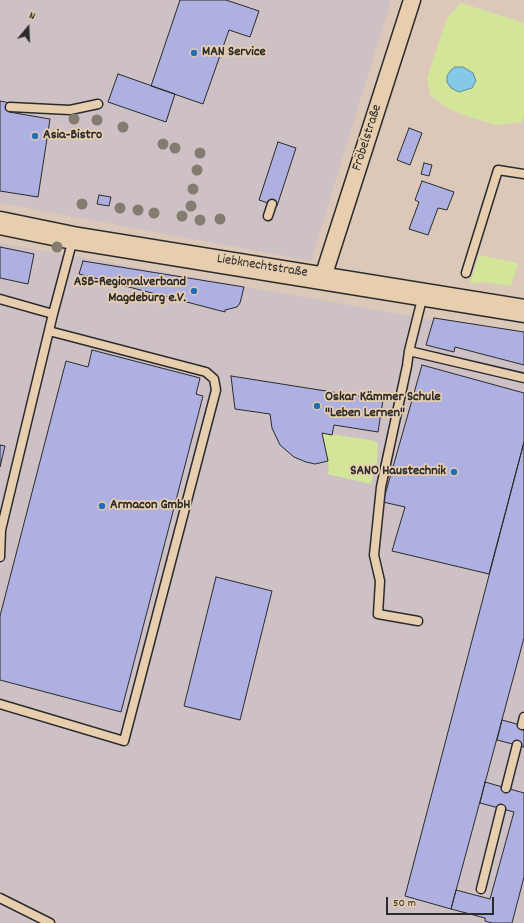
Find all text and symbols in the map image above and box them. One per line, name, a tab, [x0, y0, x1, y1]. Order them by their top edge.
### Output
north arrow	[8, 8, 48, 48]
text: N	[27, 8, 37, 25]
place label: MAN Service	[202, 45, 266, 61]
marker: MAN Service	[189, 48, 199, 58]
street label: Fröbelstraße	[349, 103, 387, 173]
place label: Asia-Bistro	[43, 128, 102, 144]
marker: Asia-Bistro	[30, 131, 40, 141]
street label: Liebknechtstraße	[215, 252, 309, 282]
place label: ASB-Regionalverband Magdeburg e.V.	[74, 275, 186, 308]
marker: ASB-Regionalverband Magdeburg e.V.	[189, 286, 199, 296]
place label: Oskar Kämmer Schule "Leben Lernen"	[325, 390, 441, 422]
marker: Oskar Kämmer Schule "Leben Lernen"	[312, 401, 322, 411]
place label: SANO Haustechnik	[350, 464, 446, 480]
marker: SANO Haustechnik	[449, 467, 459, 477]
place label: Armacon GmbH	[110, 498, 190, 514]
marker: Armacon GmbH	[97, 501, 107, 511]
scale bar	[388, 889, 496, 915]
text: 50 m	[393, 895, 416, 912]

